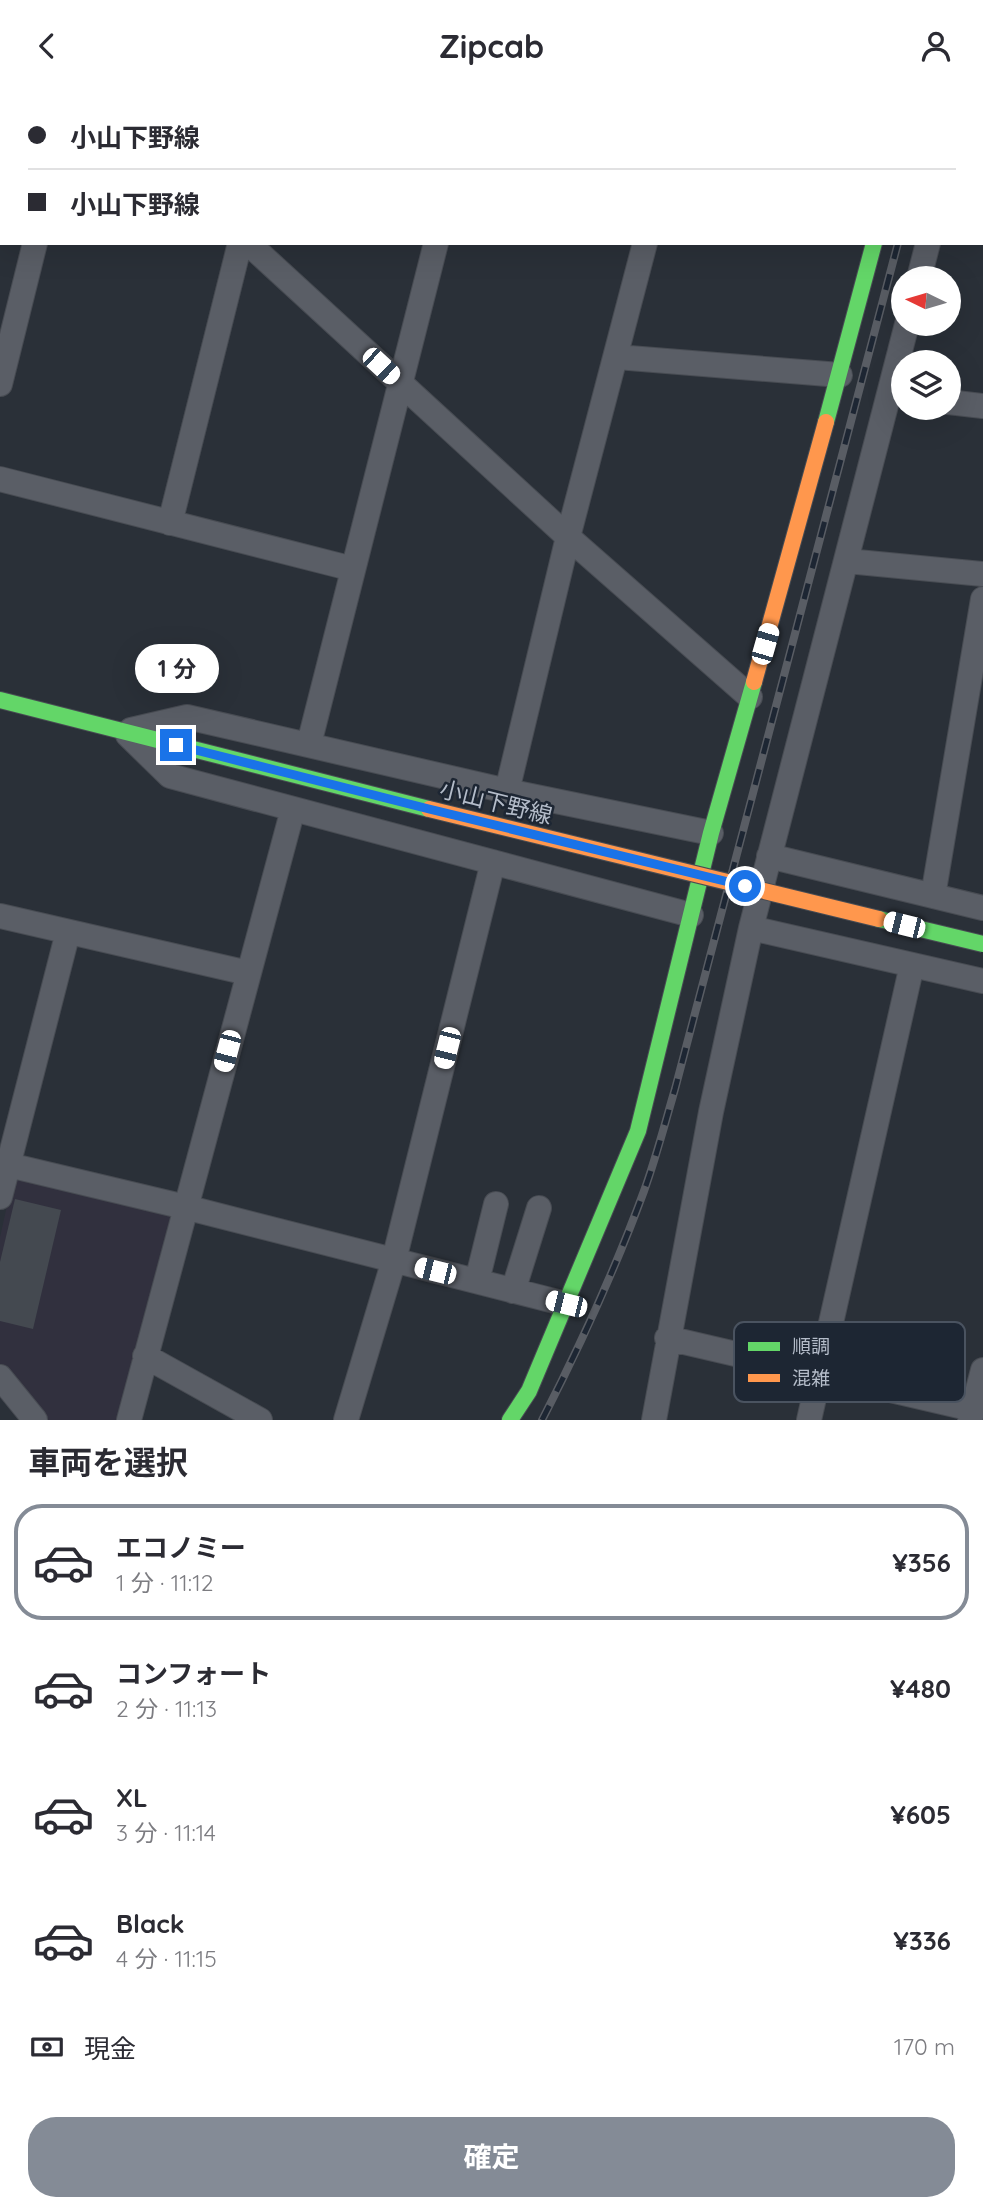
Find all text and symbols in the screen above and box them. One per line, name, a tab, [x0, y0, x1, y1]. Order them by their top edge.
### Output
text: Zipcab	[439, 26, 544, 66]
icon: back	[28, 27, 66, 65]
icon: person	[917, 27, 955, 65]
text: 小山下野線	[70, 121, 200, 154]
text: 小山下野線	[70, 188, 200, 221]
north arrow	[891, 266, 961, 336]
map controls	[891, 266, 961, 420]
car	[359, 344, 404, 388]
button: layers	[891, 350, 961, 420]
car	[750, 621, 781, 667]
callout: 1 分	[134, 643, 218, 693]
text: 1 分	[158, 654, 196, 683]
route end	[160, 729, 192, 761]
street label: 小山下野線	[437, 774, 555, 830]
route start	[729, 870, 761, 902]
car	[882, 910, 927, 940]
car	[432, 1025, 463, 1071]
car	[212, 1028, 243, 1074]
car	[413, 1256, 458, 1286]
car	[544, 1289, 589, 1319]
legend	[734, 1322, 965, 1402]
text: 順調	[792, 1334, 830, 1358]
text: 混雑	[792, 1366, 830, 1390]
text: 車両を選択	[28, 1442, 188, 1482]
icon: car	[32, 1531, 95, 1594]
text: エコノミー	[116, 1531, 246, 1564]
text: ¥356	[892, 1546, 951, 1579]
text: 1 分 · 11:12	[116, 1568, 213, 1597]
icon: car	[32, 1657, 95, 1720]
text: コンフォート	[116, 1657, 271, 1690]
text: ¥480	[890, 1672, 951, 1705]
text: 2 分 · 11:13	[116, 1694, 217, 1723]
text: XL	[116, 1781, 148, 1814]
icon: car	[32, 1783, 95, 1846]
text: ¥605	[890, 1798, 951, 1831]
text: 3 分 · 11:14	[116, 1818, 216, 1847]
text: Black	[116, 1907, 185, 1940]
icon: car	[32, 1909, 95, 1972]
text: ¥336	[893, 1924, 951, 1957]
text: 4 分 · 11:15	[116, 1944, 217, 1973]
icon: cash	[28, 2028, 66, 2066]
text: 現金	[84, 2032, 136, 2065]
text: 170 m	[894, 2032, 955, 2061]
button: 確定	[28, 2117, 955, 2197]

